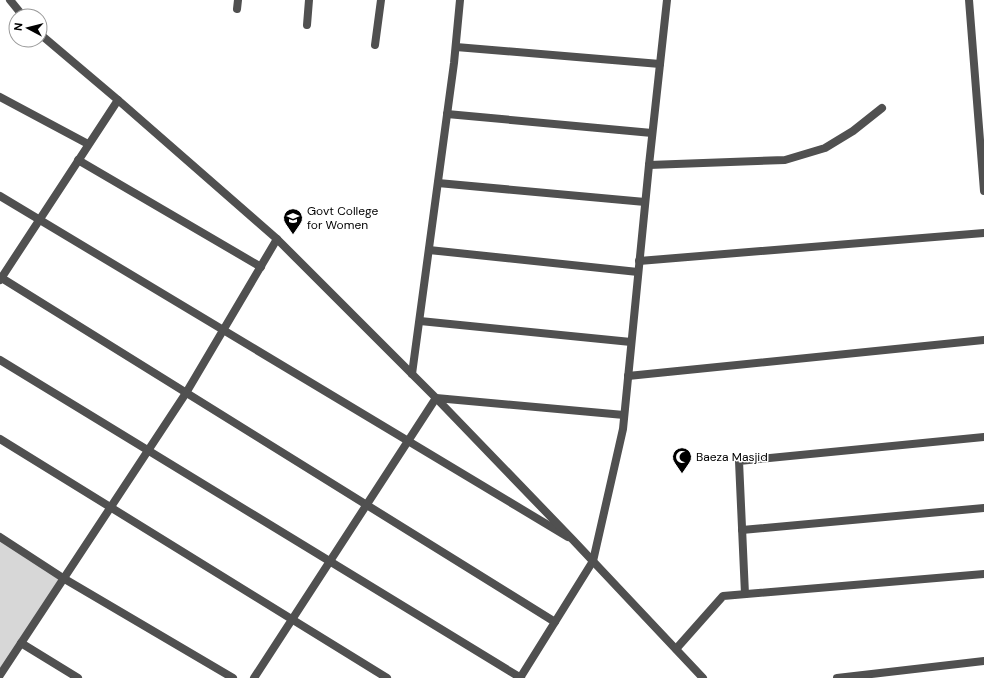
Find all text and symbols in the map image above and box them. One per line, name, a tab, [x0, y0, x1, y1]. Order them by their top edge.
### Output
north arrow	[8, 8, 48, 48]
text: N	[11, 22, 26, 32]
place label: Govt College for Women	[307, 203, 378, 233]
school or university icon: Govt College for Women	[282, 207, 304, 235]
mosque icon: Baeza Masjid	[671, 446, 693, 474]
place label: Baeza Masjid	[696, 449, 768, 465]

